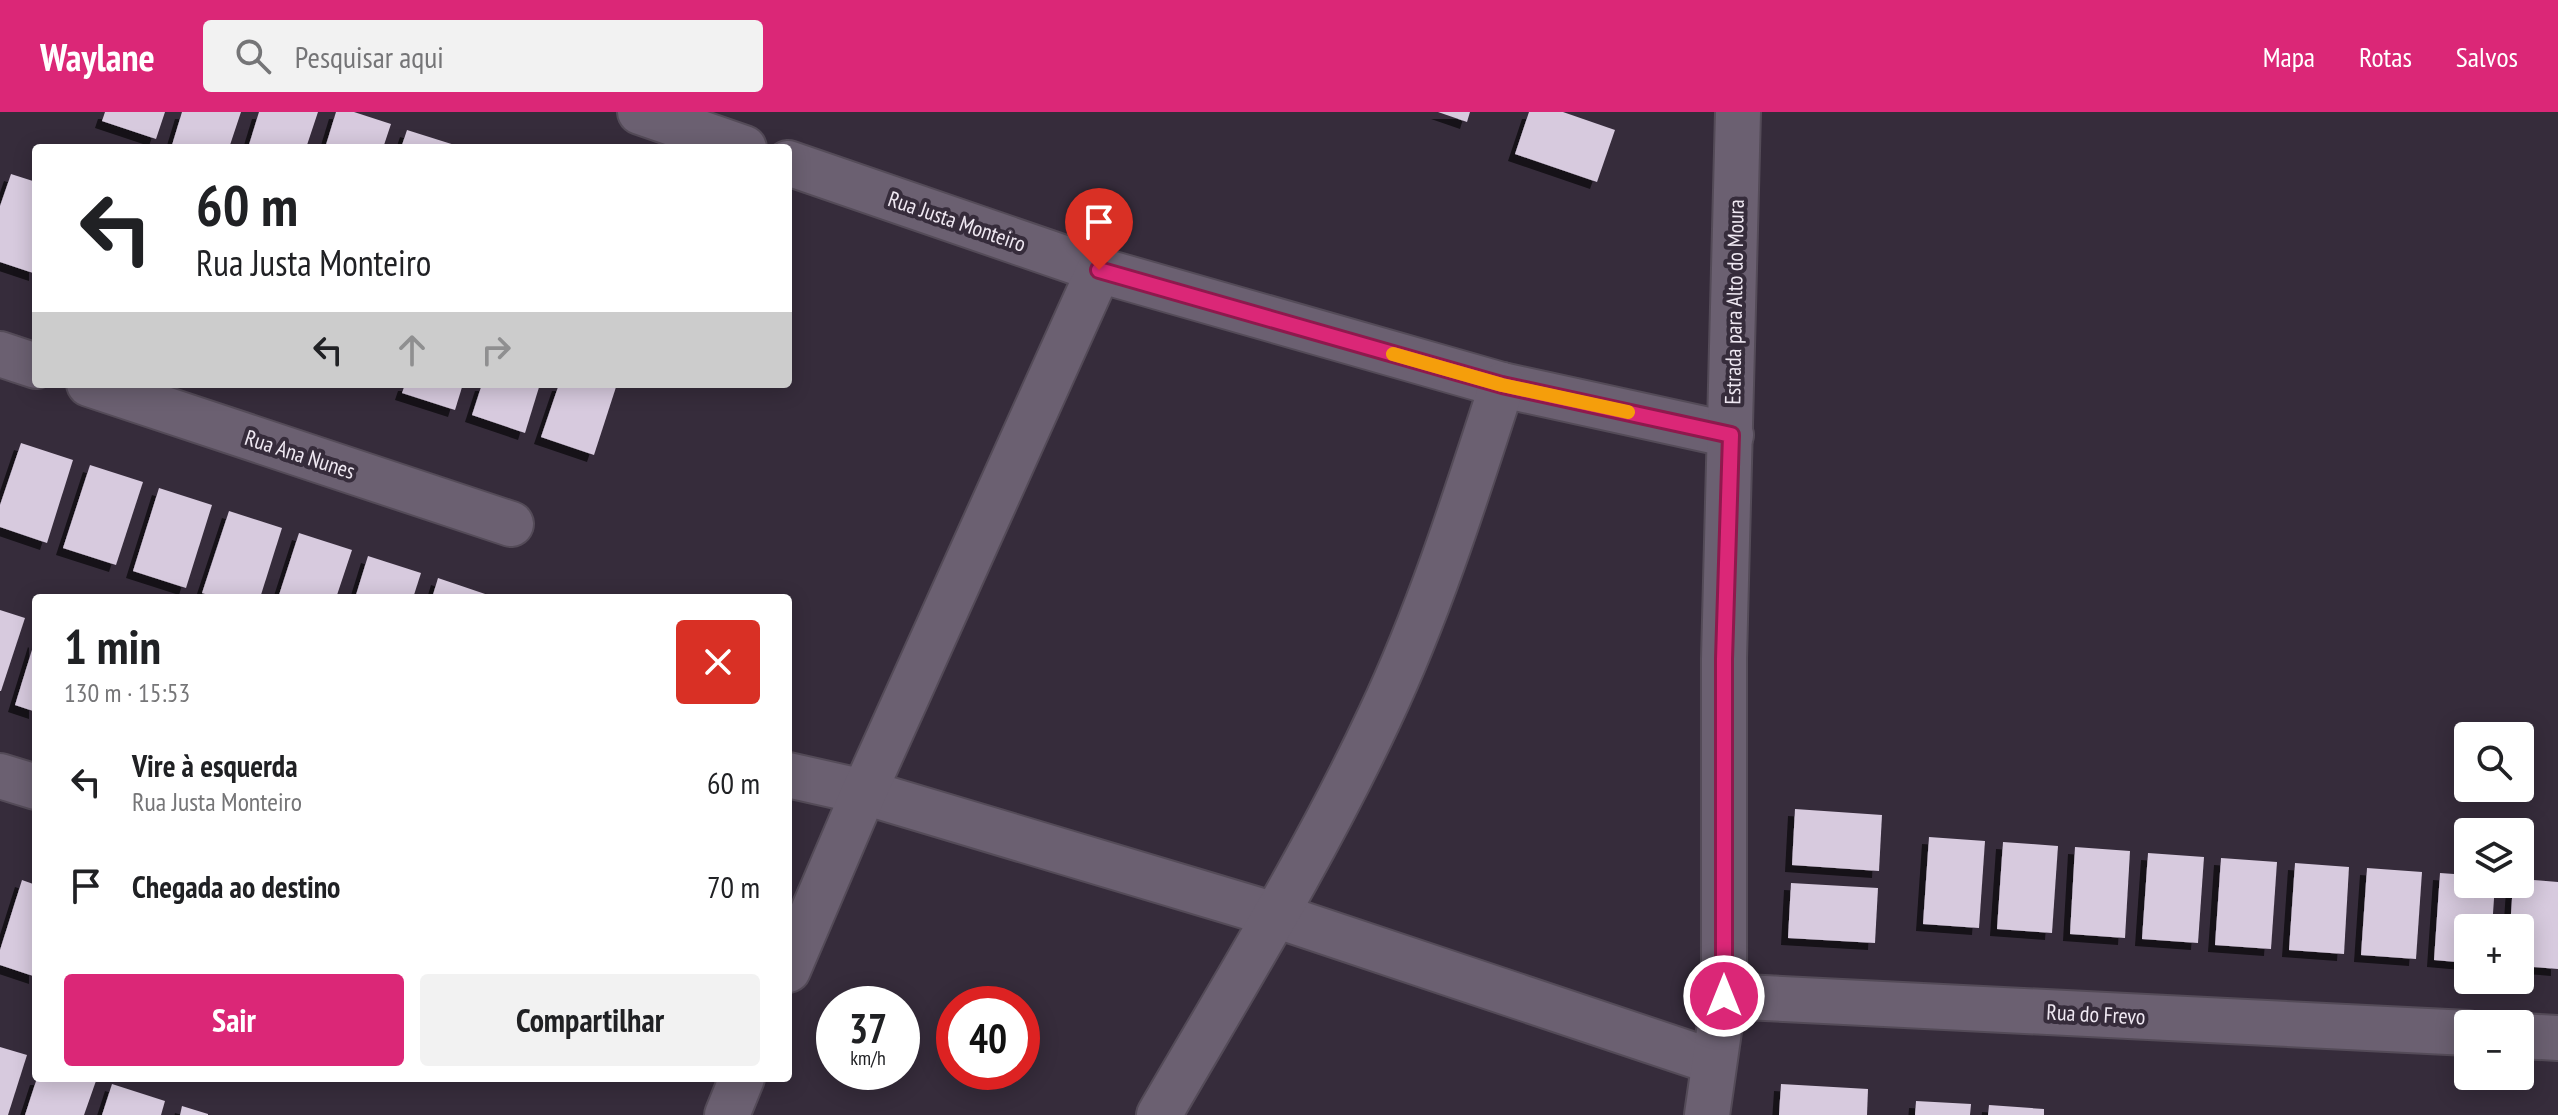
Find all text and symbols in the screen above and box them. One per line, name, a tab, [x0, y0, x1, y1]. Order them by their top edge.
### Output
search box	[203, 20, 763, 92]
text: Waylane	[40, 32, 155, 81]
icon: search	[231, 34, 275, 78]
text: Pesquisar aqui	[295, 37, 444, 76]
text: Mapa	[2263, 38, 2315, 75]
text: Rotas	[2359, 38, 2412, 75]
text: Salvos	[2456, 38, 2518, 75]
text: 60 m	[196, 169, 298, 241]
icon: left	[64, 176, 168, 280]
street label: Rua Justa Monteiro	[884, 184, 1030, 258]
pin	[1065, 188, 1133, 270]
street label: Estrada para Alto do Moura	[1718, 199, 1750, 405]
icon: arrive	[1077, 200, 1121, 244]
text: Rua Justa Monteiro	[196, 239, 431, 286]
icon: left	[306, 328, 350, 372]
icon: ahead	[390, 328, 434, 372]
icon: right	[474, 328, 518, 372]
street label: Rua Ana Nunes	[241, 423, 359, 485]
text: 1 min	[64, 615, 161, 677]
button: close	[676, 620, 760, 704]
text: 130 m · 15:53	[64, 676, 190, 709]
map controls	[2454, 722, 2534, 1090]
button: search	[2454, 722, 2534, 802]
text: Vire à esquerda	[132, 746, 298, 785]
icon: left	[64, 760, 108, 804]
text: 60 m	[707, 763, 760, 802]
text: Rua Justa Monteiro	[132, 785, 302, 818]
button: layers	[2454, 818, 2534, 898]
icon: arrive	[64, 864, 108, 908]
text: Chegada ao destino	[132, 867, 340, 906]
text: 70 m	[707, 867, 760, 906]
button: +	[2454, 914, 2534, 994]
position arrow	[1682, 954, 1766, 1038]
button: Sair	[64, 974, 404, 1066]
button: Compartilhar	[420, 974, 760, 1066]
speed limit sign: 40	[936, 986, 1040, 1090]
street label: Rua do Frevo	[2046, 997, 2146, 1031]
text: 37	[849, 1002, 887, 1054]
button: −	[2454, 1010, 2534, 1090]
text: km/h	[850, 1045, 886, 1071]

